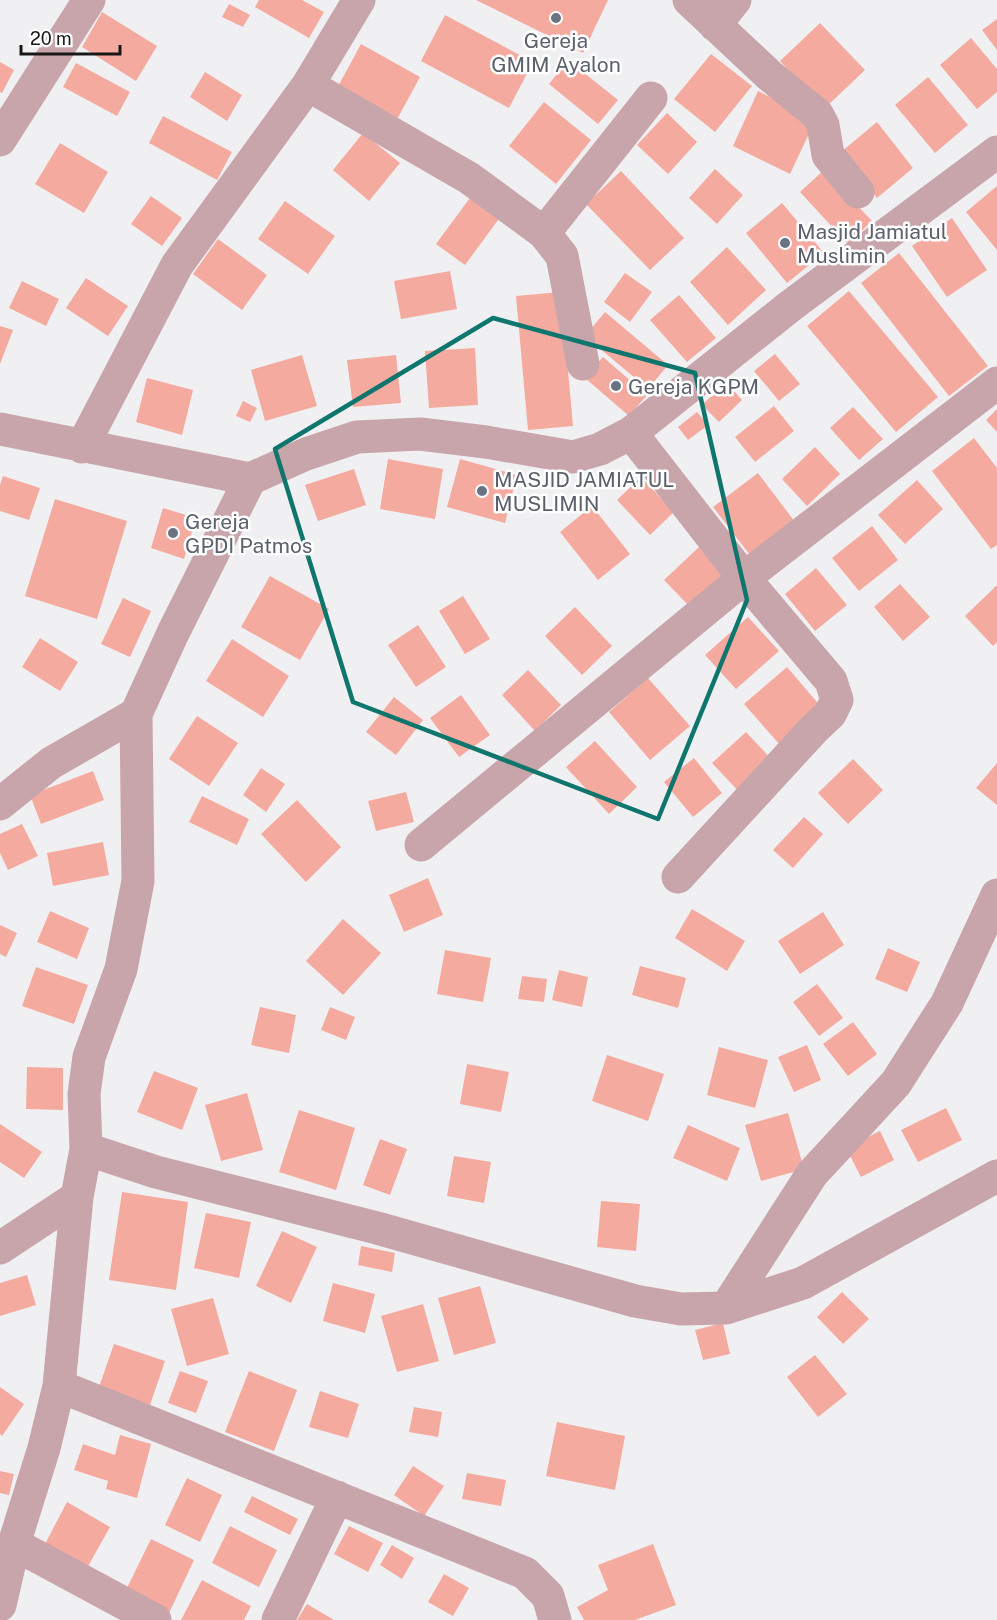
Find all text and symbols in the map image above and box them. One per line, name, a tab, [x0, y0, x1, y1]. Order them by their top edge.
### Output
marker: Gereja GMIM Ayalon	[549, 11, 563, 25]
scale bar	[21, 18, 120, 56]
text: 20 m	[30, 28, 72, 49]
place label: Gereja GMIM Ayalon	[491, 28, 621, 77]
place label: Masjid Jamiatul Muslimin	[797, 219, 947, 268]
marker: Masjid Jamiatul Muslimin	[778, 236, 792, 250]
place label: Gereja KGPM	[628, 374, 759, 399]
marker: Gereja KGPM	[609, 379, 623, 393]
place label: MASJID JAMIATUL MUSLIMIN	[494, 467, 674, 516]
marker: MASJID JAMIATUL MUSLIMIN	[475, 484, 489, 498]
place label: Gereja GPDI Patmos	[185, 509, 312, 558]
marker: Gereja GPDI Patmos	[166, 526, 180, 540]

